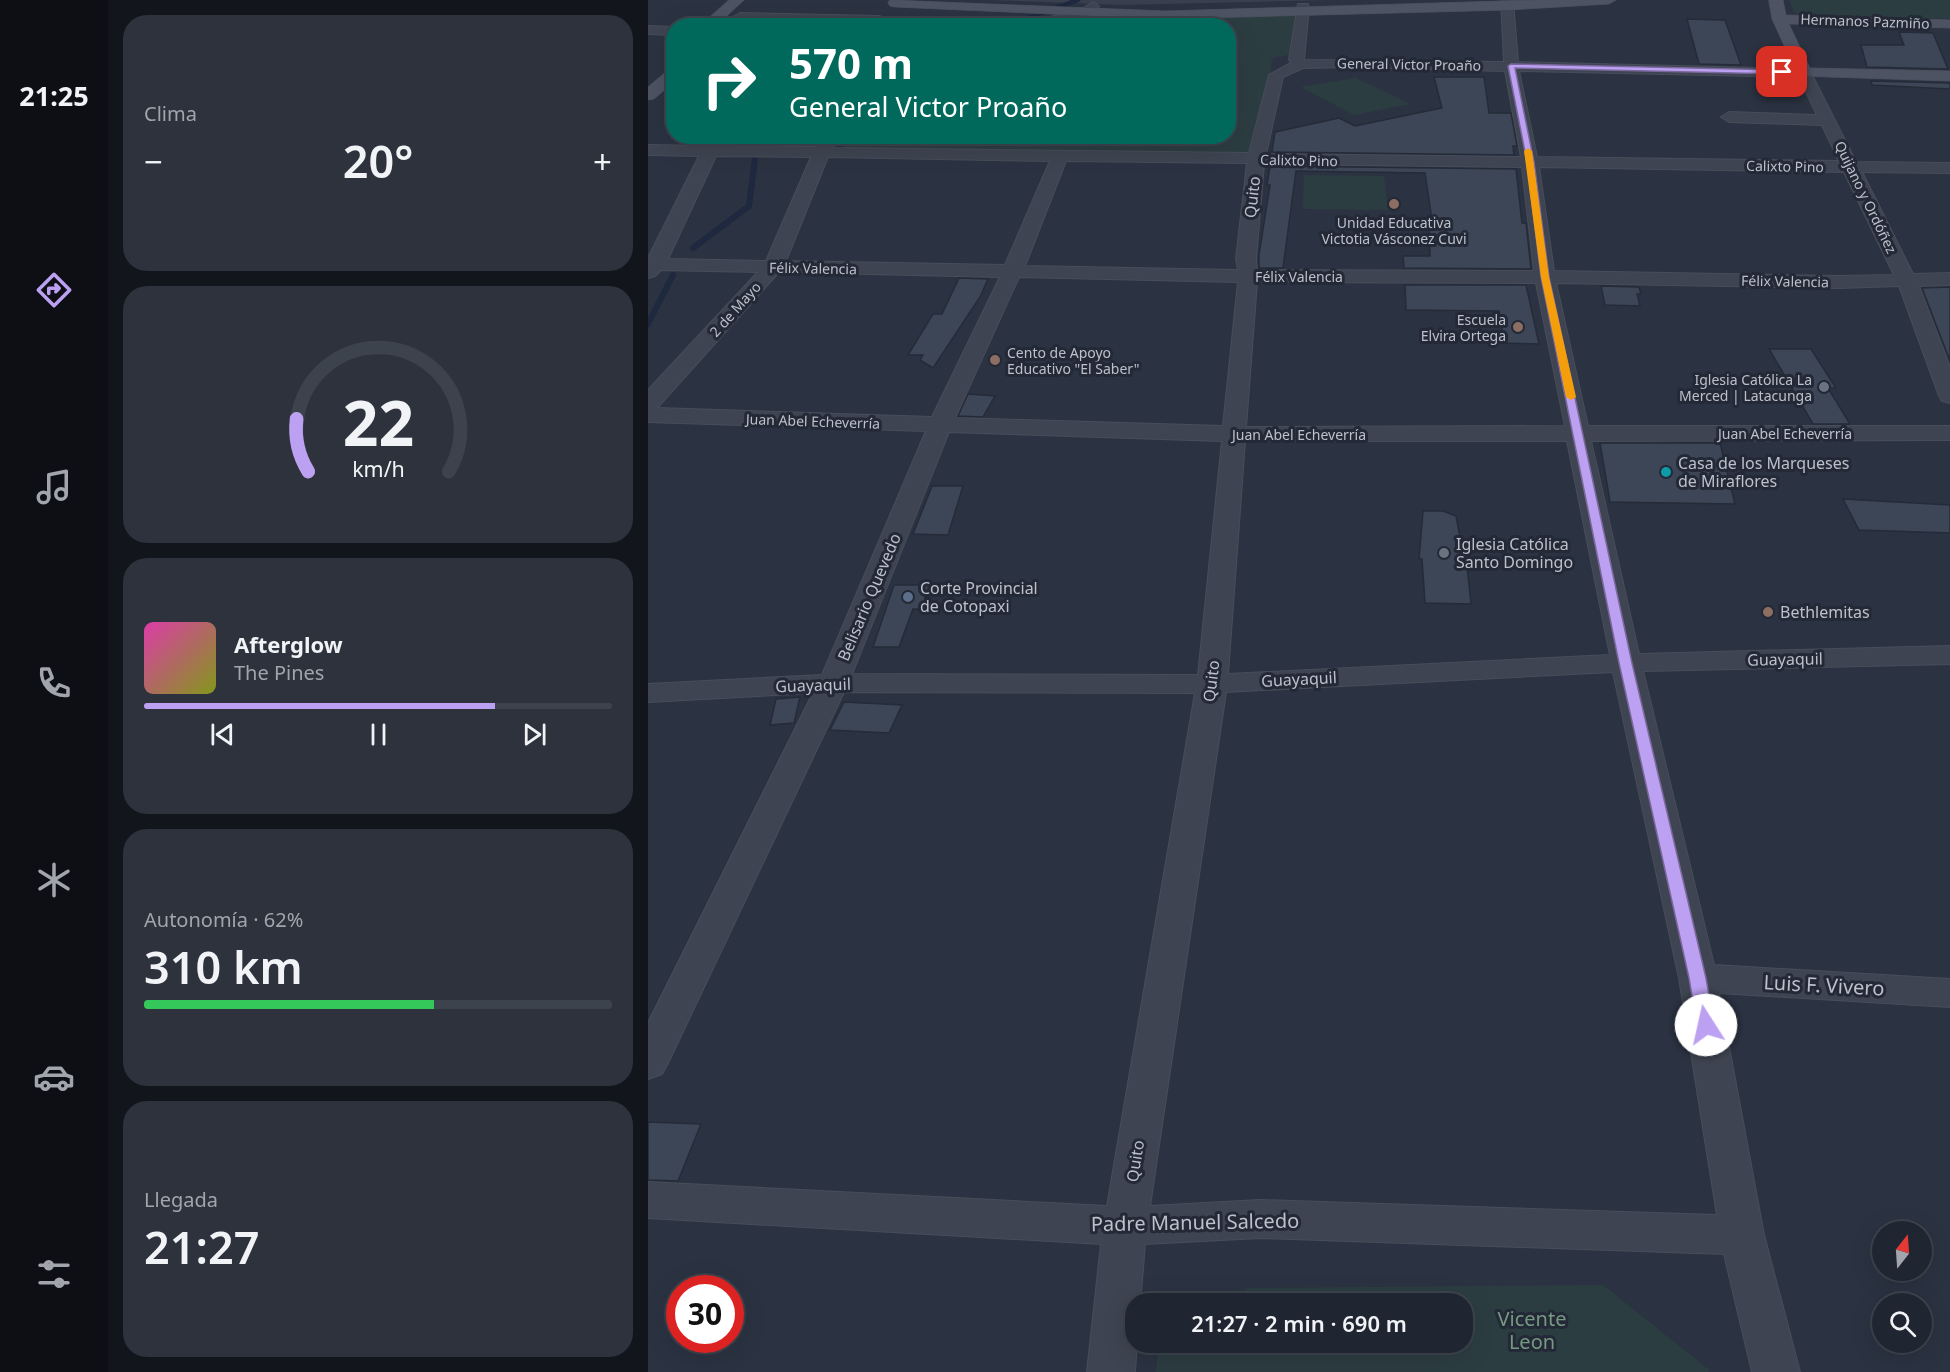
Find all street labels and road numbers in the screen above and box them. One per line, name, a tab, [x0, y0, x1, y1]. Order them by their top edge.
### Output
street label: Hermanos Pazmiño	[1800, 9, 1930, 33]
street label: General Victor Proaño	[1337, 53, 1481, 75]
street label: Quijano y Ordóñez	[1831, 138, 1902, 257]
street label: Calixto Pino	[1260, 150, 1338, 170]
street label: Calixto Pino	[1746, 156, 1824, 176]
street label: Quito	[1239, 175, 1265, 219]
street label: Félix Valencia	[769, 258, 857, 278]
street label: Félix Valencia	[1255, 267, 1343, 286]
street label: Félix Valencia	[1741, 271, 1829, 291]
street label: 2 de Mayo	[705, 277, 765, 341]
street label: Juan Abel Echeverría	[744, 409, 880, 433]
street label: Juan Abel Echeverría	[1716, 424, 1852, 443]
street label: Juan Abel Echeverría	[1230, 425, 1366, 444]
street label: Belisario Quevedo	[832, 530, 906, 664]
street label: Guayaquil	[1747, 647, 1823, 671]
street label: Quito	[1198, 659, 1224, 703]
street label: Guayaquil	[1261, 666, 1337, 692]
street label: Guayaquil	[775, 673, 851, 697]
street label: Luis F. Vivero	[1763, 968, 1885, 1002]
street label: Quito	[1121, 1139, 1149, 1183]
street label: Padre Manuel Salcedo	[1091, 1207, 1299, 1237]

